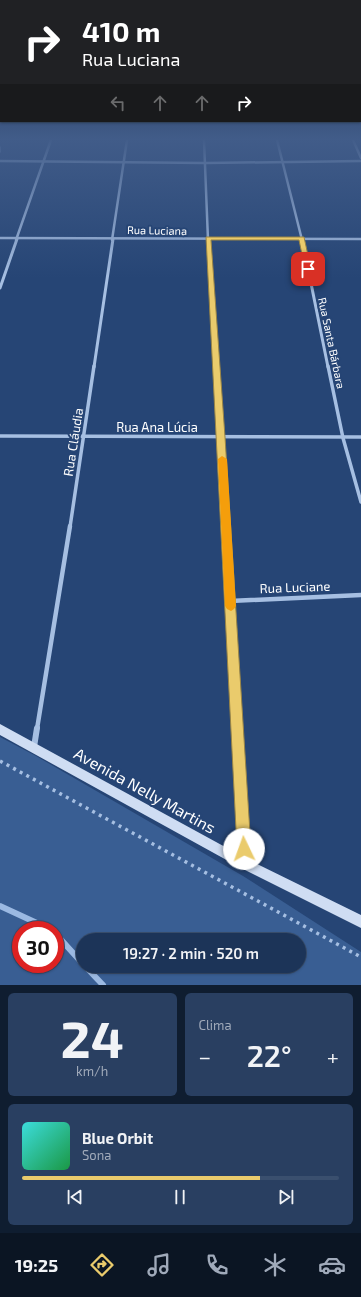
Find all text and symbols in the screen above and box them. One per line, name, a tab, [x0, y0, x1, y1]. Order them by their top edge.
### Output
text: 410 m	[82, 14, 160, 48]
icon: right	[16, 16, 68, 68]
text: Rua Luciana	[82, 48, 180, 70]
icon: left	[107, 92, 129, 114]
icon: ahead	[149, 92, 171, 114]
icon: ahead	[191, 92, 213, 114]
icon: right	[233, 92, 255, 114]
street label: Rua Luciana	[127, 223, 187, 237]
pin	[291, 252, 325, 286]
icon: arrive	[297, 258, 319, 280]
street label: Rua Santa Bárbara	[316, 296, 348, 390]
street label: Rua Cláudia	[60, 407, 86, 477]
street label: Rua Ana Lúcia	[116, 419, 198, 435]
street label: Rua Luciane	[259, 578, 331, 596]
street label: Avenida Nelly Martins	[71, 743, 219, 837]
position arrow	[223, 828, 265, 870]
speed limit sign: 30	[12, 921, 64, 973]
text: 19:27 · 2 min · 520 m	[123, 944, 259, 962]
text: 24	[61, 1006, 124, 1068]
text: Clima	[199, 1017, 232, 1033]
text: 22°	[247, 1037, 292, 1073]
text: −	[199, 1043, 211, 1069]
text: +	[327, 1043, 339, 1069]
text: km/h	[76, 1063, 108, 1079]
text: Blue Orbit	[82, 1129, 153, 1147]
text: Sona	[82, 1147, 111, 1163]
icon: previous	[64, 1186, 86, 1208]
icon: pause	[169, 1186, 191, 1208]
icon: next	[275, 1186, 297, 1208]
icon: directions	[88, 1251, 116, 1279]
icon: music	[145, 1251, 173, 1279]
icon: phone	[203, 1251, 231, 1279]
icon: climate	[261, 1251, 289, 1279]
icon: car	[318, 1251, 346, 1279]
text: 19:25	[15, 1254, 58, 1276]

